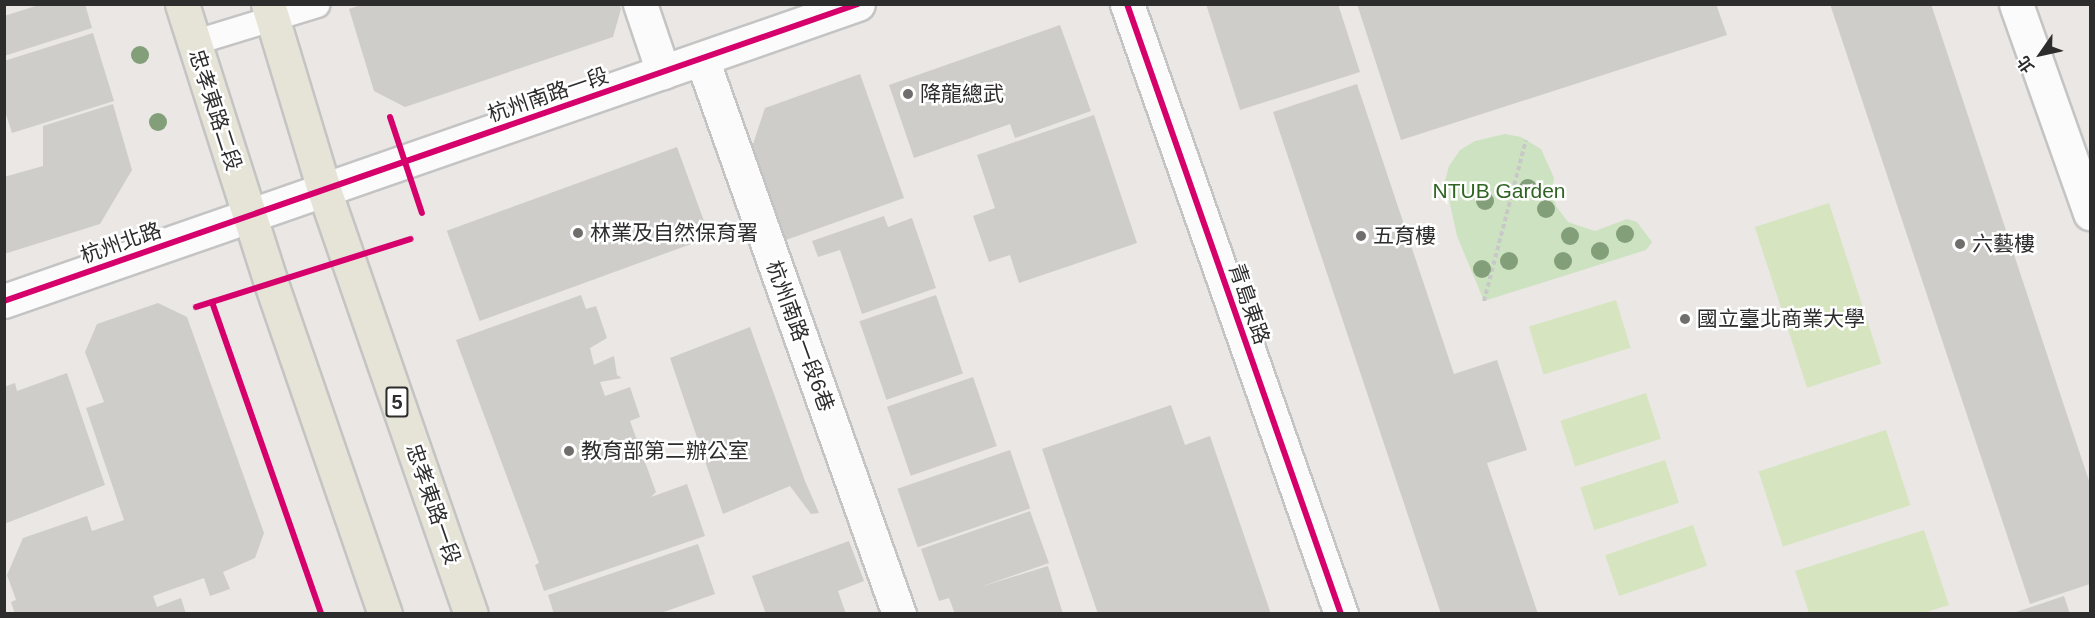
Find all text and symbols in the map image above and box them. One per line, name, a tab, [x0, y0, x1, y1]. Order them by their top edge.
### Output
north arrow	[2011, 24, 2071, 84]
street label: 忠孝東路二段	[184, 46, 246, 174]
text: 北	[2014, 53, 2037, 76]
street label: 杭州南路一段	[484, 63, 612, 127]
place label: 降龍總武	[920, 81, 1004, 107]
marker: 降龍總武	[901, 87, 915, 101]
park label: NTUB Garden	[1432, 178, 1566, 204]
street label: 杭州北路	[77, 217, 165, 269]
place label: 林業及自然保育署	[590, 220, 758, 246]
place label: 五育樓	[1373, 223, 1436, 249]
marker: 林業及自然保育署	[571, 226, 585, 240]
marker: 五育樓	[1354, 229, 1368, 243]
place label: 六藝樓	[1972, 231, 2035, 257]
marker: 六藝樓	[1953, 237, 1967, 251]
street label: 杭州南路一段6巷	[761, 257, 839, 415]
street label: 青島東路	[1223, 260, 1275, 348]
place label: 國立臺北商業大學	[1697, 306, 1865, 332]
marker: 國立臺北商業大學	[1678, 312, 1692, 326]
road number: 5	[385, 385, 409, 419]
place label: 教育部第二辦公室	[581, 438, 749, 464]
street label: 忠孝東路一段	[401, 440, 465, 568]
marker: 教育部第二辦公室	[562, 444, 576, 458]

